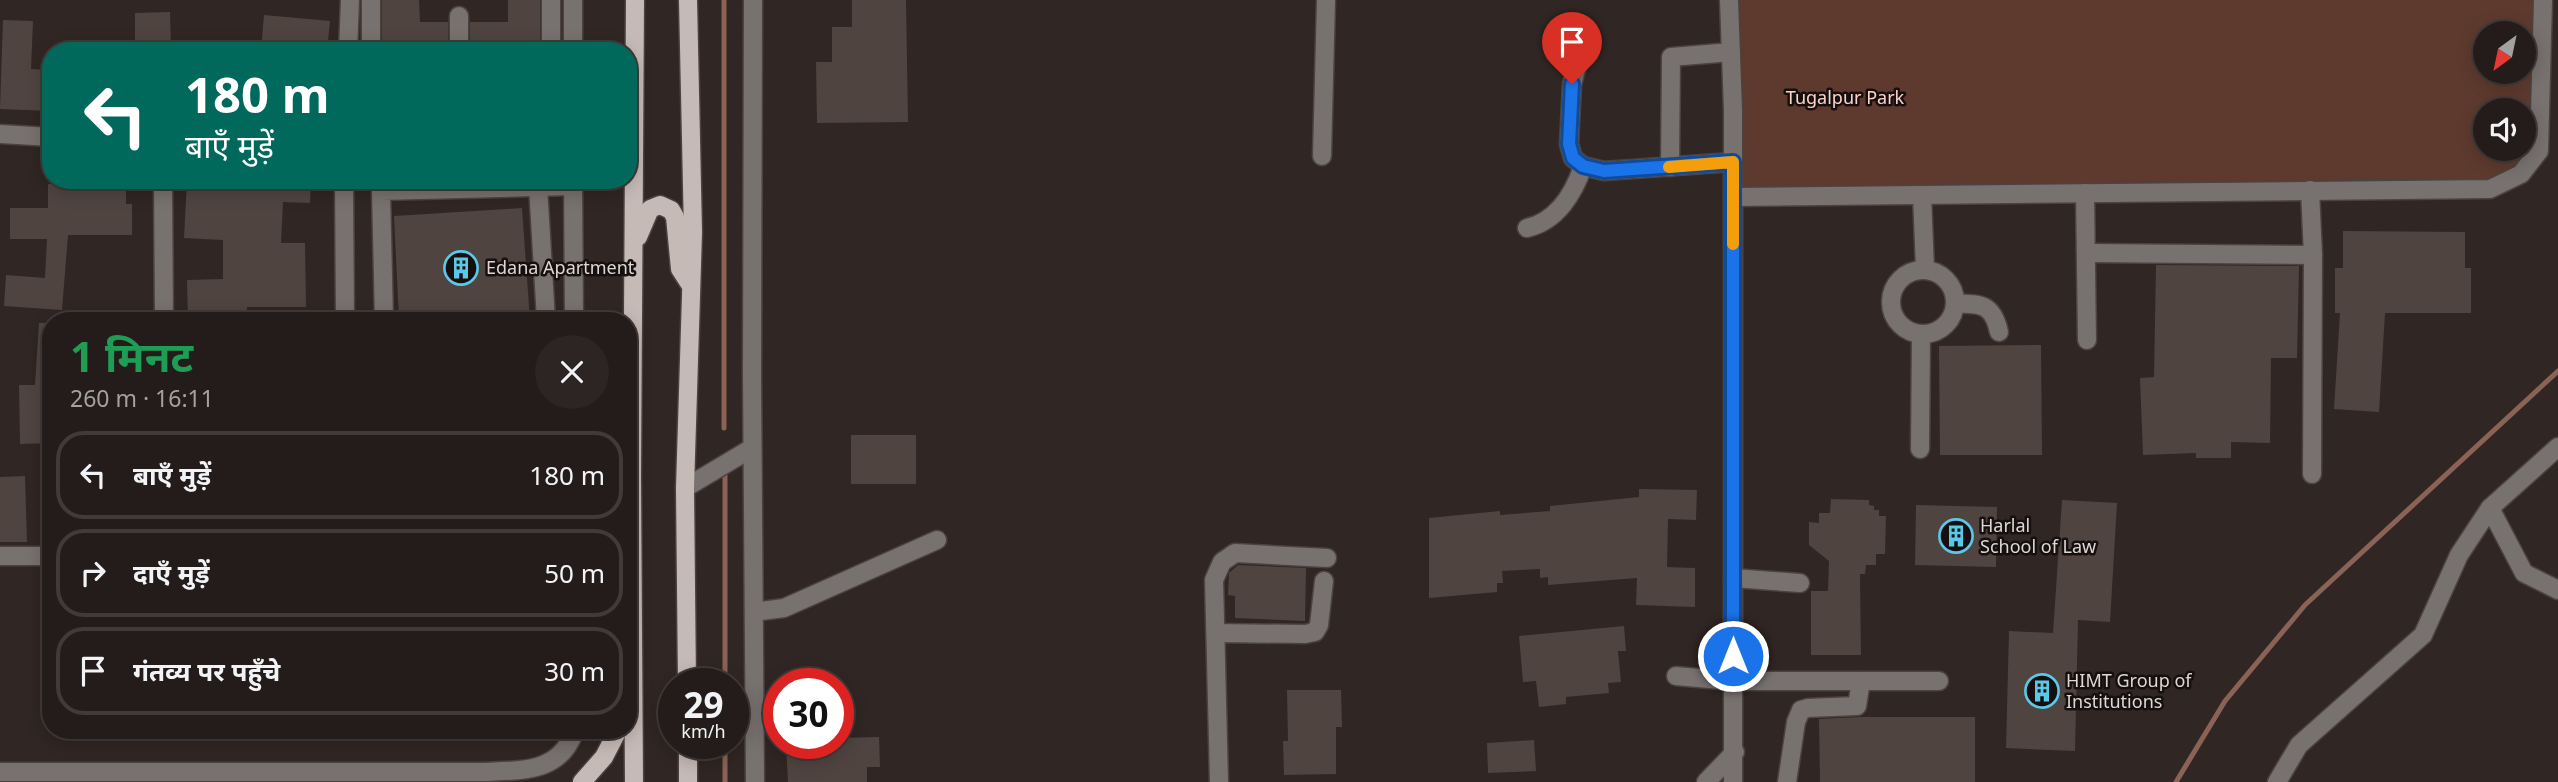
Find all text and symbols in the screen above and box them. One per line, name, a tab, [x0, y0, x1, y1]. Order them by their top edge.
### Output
pin	[1542, 12.0, 1602, 84]
north arrow	[2473, 21, 2536, 84]
map controls	[2473, 21, 2536, 161]
icon: arrive	[1553, 23, 1591, 61]
text: 180 m	[185, 61, 330, 127]
icon: left	[70, 70, 161, 161]
park label: Tugalpur Park	[1786, 85, 1905, 109]
button: sound	[2473, 98, 2536, 161]
text: बाएँ मुड़ें	[185, 124, 274, 167]
building icon: Edana Apartment	[442, 249, 480, 287]
place label: Edana Apartment	[486, 255, 635, 279]
text: 1 मिनट	[70, 327, 193, 384]
button: close	[535, 335, 609, 409]
text: 260 m · 16:11	[70, 382, 214, 414]
icon: left	[74, 456, 112, 494]
text: बाएँ मुड़ें	[133, 457, 211, 493]
text: 180 m	[529, 457, 605, 493]
place label: Harlal School of Law	[1980, 513, 2096, 558]
building icon: Harlal School of Law	[1937, 517, 1975, 555]
icon: right	[74, 554, 112, 592]
text: दाएँ मुड़ें	[133, 555, 210, 591]
text: 50 m	[544, 555, 605, 591]
position arrow	[1696, 619, 1770, 693]
icon: arrive	[74, 652, 112, 690]
text: गंतव्य पर पहुँचे	[133, 653, 280, 689]
text: 30 m	[544, 653, 605, 689]
speed limit sign: 30	[763, 668, 854, 759]
place label: HIMT Group of Institutions	[2066, 668, 2192, 713]
building icon: HIMT Group of Institutions	[2023, 672, 2061, 710]
text: 29	[683, 681, 724, 728]
text: km/h	[681, 719, 726, 743]

